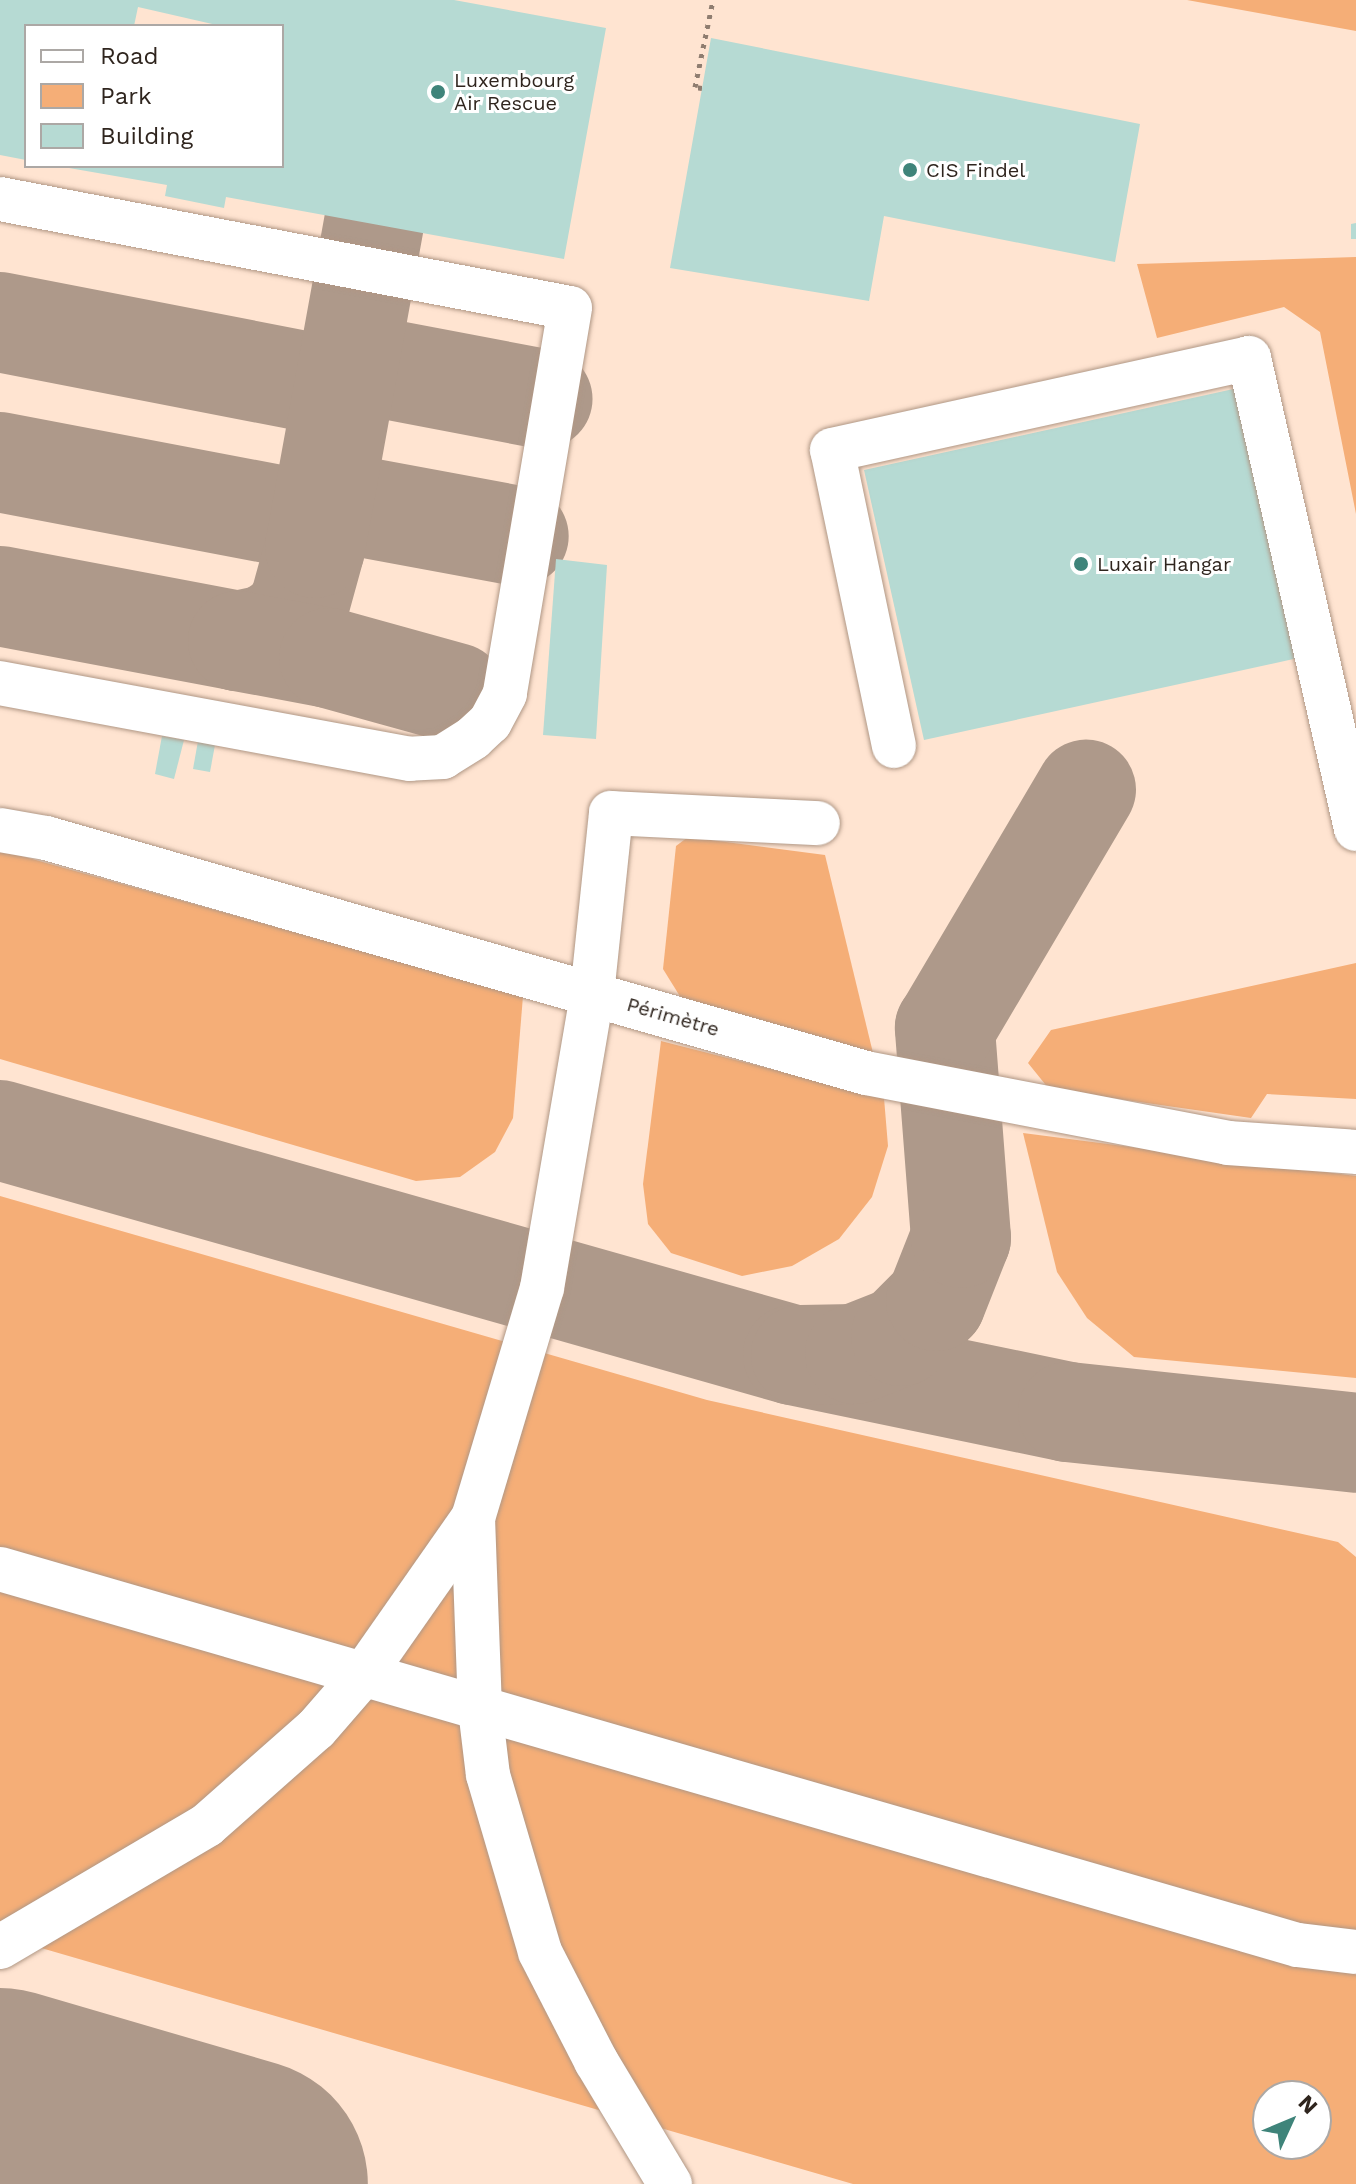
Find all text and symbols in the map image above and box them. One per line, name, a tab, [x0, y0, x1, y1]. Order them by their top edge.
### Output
legend	[24, 24, 284, 168]
text: Road	[100, 42, 159, 70]
place label: Luxembourg Air Rescue	[454, 68, 574, 115]
text: Park	[100, 82, 152, 110]
marker: Luxembourg Air Rescue	[429, 83, 447, 101]
text: Building	[100, 122, 193, 150]
place label: CIS Findel	[926, 158, 1025, 182]
marker: CIS Findel	[901, 161, 919, 179]
place label: Luxair Hangar	[1097, 552, 1232, 576]
marker: Luxair Hangar	[1072, 555, 1090, 573]
street label: Périmètre	[624, 992, 722, 1042]
north arrow	[1252, 2080, 1332, 2160]
text: N	[1294, 2090, 1323, 2119]

